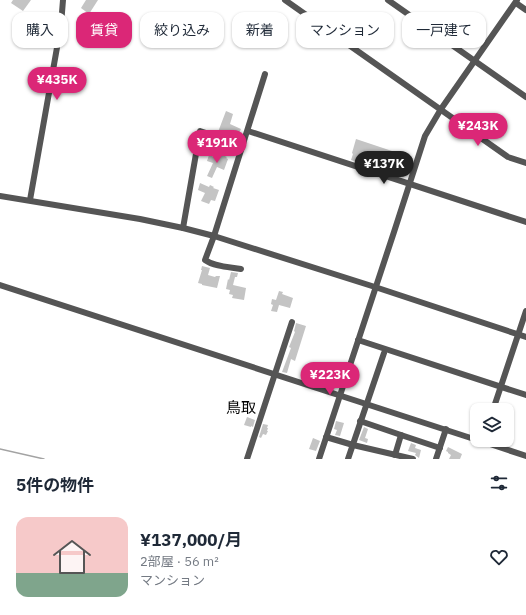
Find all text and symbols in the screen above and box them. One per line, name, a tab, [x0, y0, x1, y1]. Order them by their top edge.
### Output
chip: 購入	[12, 12, 68, 48]
chip: 賃貸	[76, 12, 132, 48]
chip: 絞り込み	[140, 12, 224, 48]
chip: 新着	[232, 12, 288, 48]
chip: マンション	[296, 12, 394, 48]
chip: 一戸建て	[402, 12, 486, 48]
pin: ¥435K	[29, 67, 85, 101]
text: ¥435K	[37, 71, 77, 88]
pin: ¥243K	[450, 113, 506, 147]
text: ¥243K	[458, 117, 498, 134]
pin: ¥191K	[189, 130, 245, 164]
text: ¥191K	[197, 134, 237, 151]
pin: ¥137K	[356, 151, 412, 185]
text: ¥137K	[364, 155, 404, 172]
pin: ¥223K	[302, 362, 358, 396]
text: ¥223K	[310, 366, 350, 383]
district label: 鳥取	[226, 398, 256, 417]
map controls	[470, 403, 514, 447]
button: layers	[470, 403, 514, 447]
icon: filters	[488, 472, 510, 494]
text: 5件の物件	[16, 474, 94, 496]
text: ¥137,000/月	[140, 529, 242, 551]
icon: home	[48, 533, 96, 581]
icon: heart	[488, 546, 510, 568]
text: 2部屋 · 56 m²	[140, 553, 219, 570]
text: マンション	[140, 572, 205, 589]

